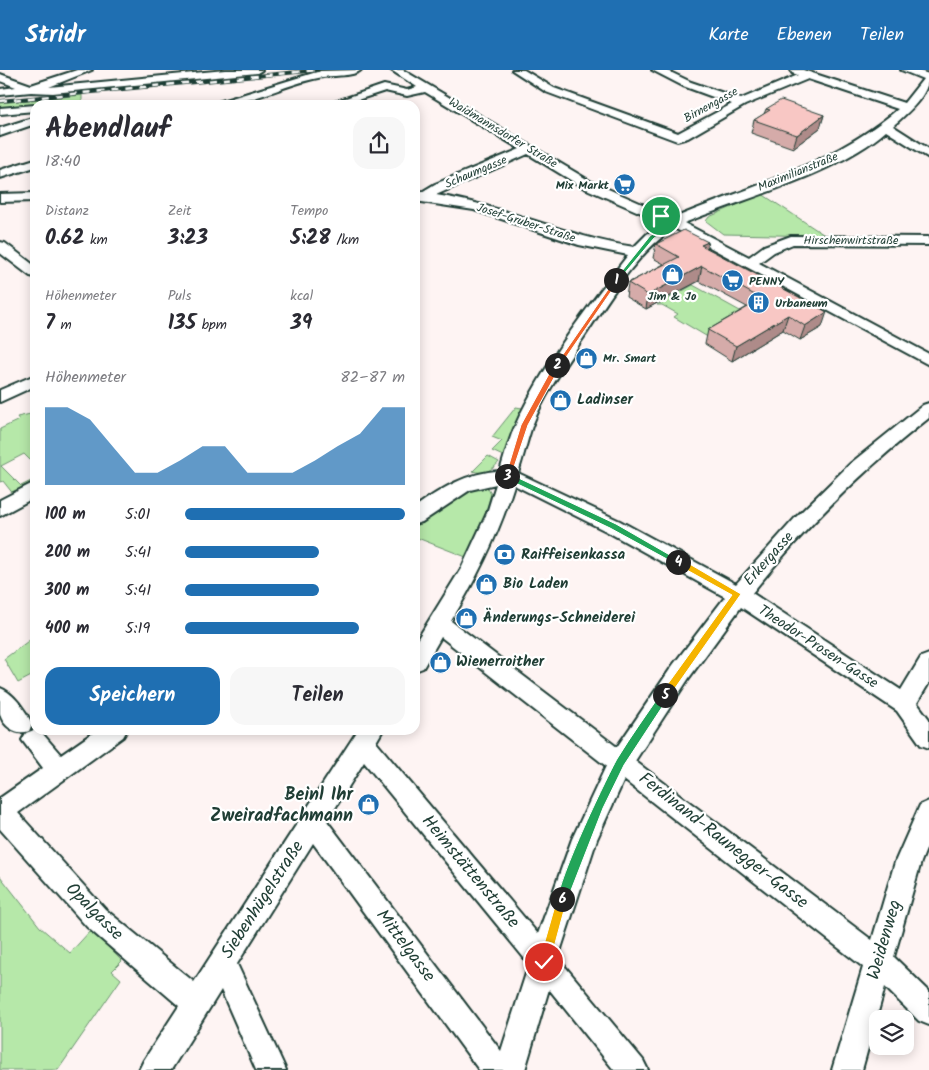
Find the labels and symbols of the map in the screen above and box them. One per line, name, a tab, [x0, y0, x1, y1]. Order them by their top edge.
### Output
street label: Birnengasse	[680, 82, 742, 128]
street label: Waidmannsdorfer Straße	[445, 93, 562, 173]
street label: Maximilianstraße	[755, 147, 842, 197]
street label: Schaumgasse	[442, 150, 511, 194]
supermarket icon: Mix Markt	[613, 173, 637, 197]
place label: Mix Markt	[556, 176, 610, 195]
pin	[640, 195, 682, 237]
street label: Josef-Gruber-Straße	[474, 198, 578, 248]
street label: Hirschenwirtstraße	[804, 231, 899, 250]
shop icon: Jim & Jo	[660, 263, 684, 287]
pin: 1	[604, 268, 628, 292]
supermarket icon: PENNY	[721, 269, 745, 293]
place label: PENNY	[749, 272, 785, 291]
place label: Jim & Jo	[648, 287, 697, 306]
building icon: Urbaneum	[747, 291, 771, 315]
place label: Urbaneum	[775, 294, 828, 313]
shop icon: Mr. Smart	[575, 346, 599, 370]
place label: Mr. Smart	[603, 349, 657, 368]
pin: 2	[544, 352, 570, 378]
shop icon: Ladinser	[549, 388, 573, 412]
place label: Ladinser	[577, 388, 633, 412]
pin: 3	[494, 464, 520, 488]
street label: Erkergasse	[738, 526, 800, 592]
bank icon: Raiffeisenkassa	[493, 543, 517, 567]
place label: Raiffeisenkassa	[521, 543, 626, 567]
pin: 4	[666, 550, 690, 574]
shop icon: Bio Laden	[475, 572, 499, 596]
place label: Bio Laden	[503, 572, 568, 596]
street label: Theodor-Prosen-Gasse	[753, 599, 883, 695]
shop icon: Änderungs-Schneiderei	[455, 606, 479, 630]
place label: Änderungs-Schneiderei	[483, 606, 636, 630]
shop icon: Wienerroither	[428, 650, 452, 674]
place label: Wienerroither	[456, 650, 545, 674]
pin: 5	[652, 682, 678, 708]
street label: Ferdinand-Raunegger-Gasse	[632, 765, 814, 917]
place label: Beinl Ihr Zweiradfachmann	[210, 781, 354, 831]
shop icon: Beinl Ihr Zweiradfachmann	[357, 793, 381, 817]
street label: Heimstättenstraße	[414, 809, 526, 935]
street label: Siebenhügelstraße	[214, 835, 312, 965]
street label: Opalgasse	[58, 876, 130, 948]
pin: 6	[550, 886, 574, 912]
street label: Weidenweg	[860, 897, 910, 983]
street label: Mittelgasse	[368, 903, 442, 989]
pin	[523, 941, 565, 983]

